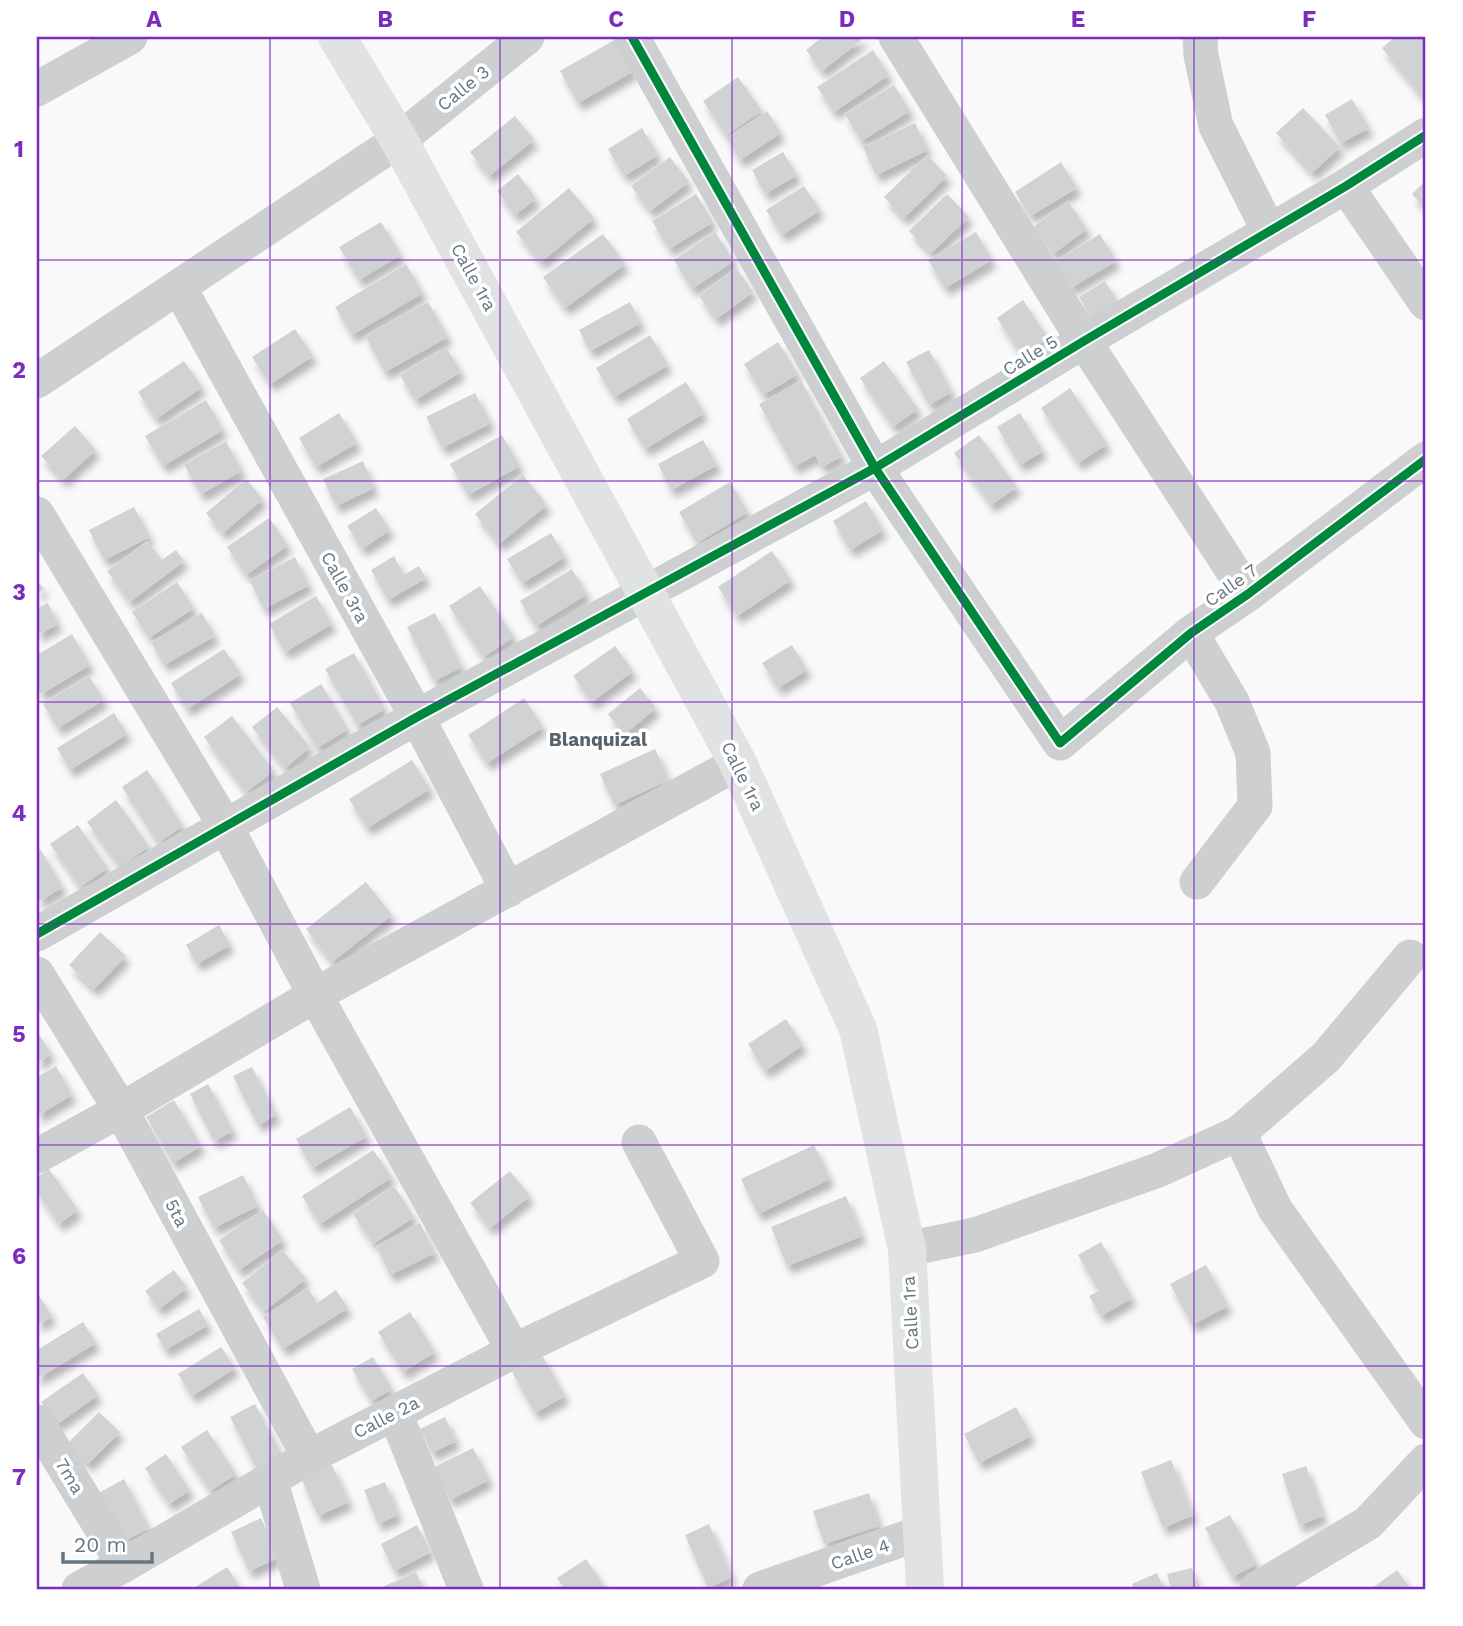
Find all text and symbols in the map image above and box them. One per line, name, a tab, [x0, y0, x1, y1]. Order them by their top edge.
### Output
text: A	[146, 6, 162, 33]
text: B	[377, 6, 393, 33]
text: C	[608, 6, 624, 33]
text: D	[839, 6, 855, 33]
text: E	[1071, 6, 1085, 33]
text: F	[1302, 6, 1316, 33]
street label: Calle 3	[433, 61, 493, 115]
text: 1	[14, 136, 24, 163]
street label: Calle 1ra	[447, 240, 501, 314]
street label: Calle 5	[999, 330, 1061, 380]
text: 2	[12, 357, 26, 384]
street label: Calle 3ra	[317, 548, 373, 626]
street label: Calle 7	[1201, 559, 1261, 611]
text: 3	[12, 579, 26, 606]
district label: Blanquizal	[549, 728, 648, 751]
street label: Calle 1ra	[717, 738, 769, 814]
text: 4	[12, 800, 27, 827]
text: 5	[12, 1021, 26, 1048]
street label: 5ta	[161, 1196, 193, 1230]
text: 6	[12, 1243, 26, 1270]
street label: Calle 1ra	[898, 1275, 922, 1351]
street label: Calle 2a	[350, 1392, 422, 1442]
street label: 7ma	[51, 1455, 89, 1497]
text: 7	[12, 1464, 26, 1491]
scale bar	[63, 1521, 152, 1565]
text: 20 m	[74, 1532, 126, 1557]
street label: Calle 4	[828, 1534, 892, 1574]

